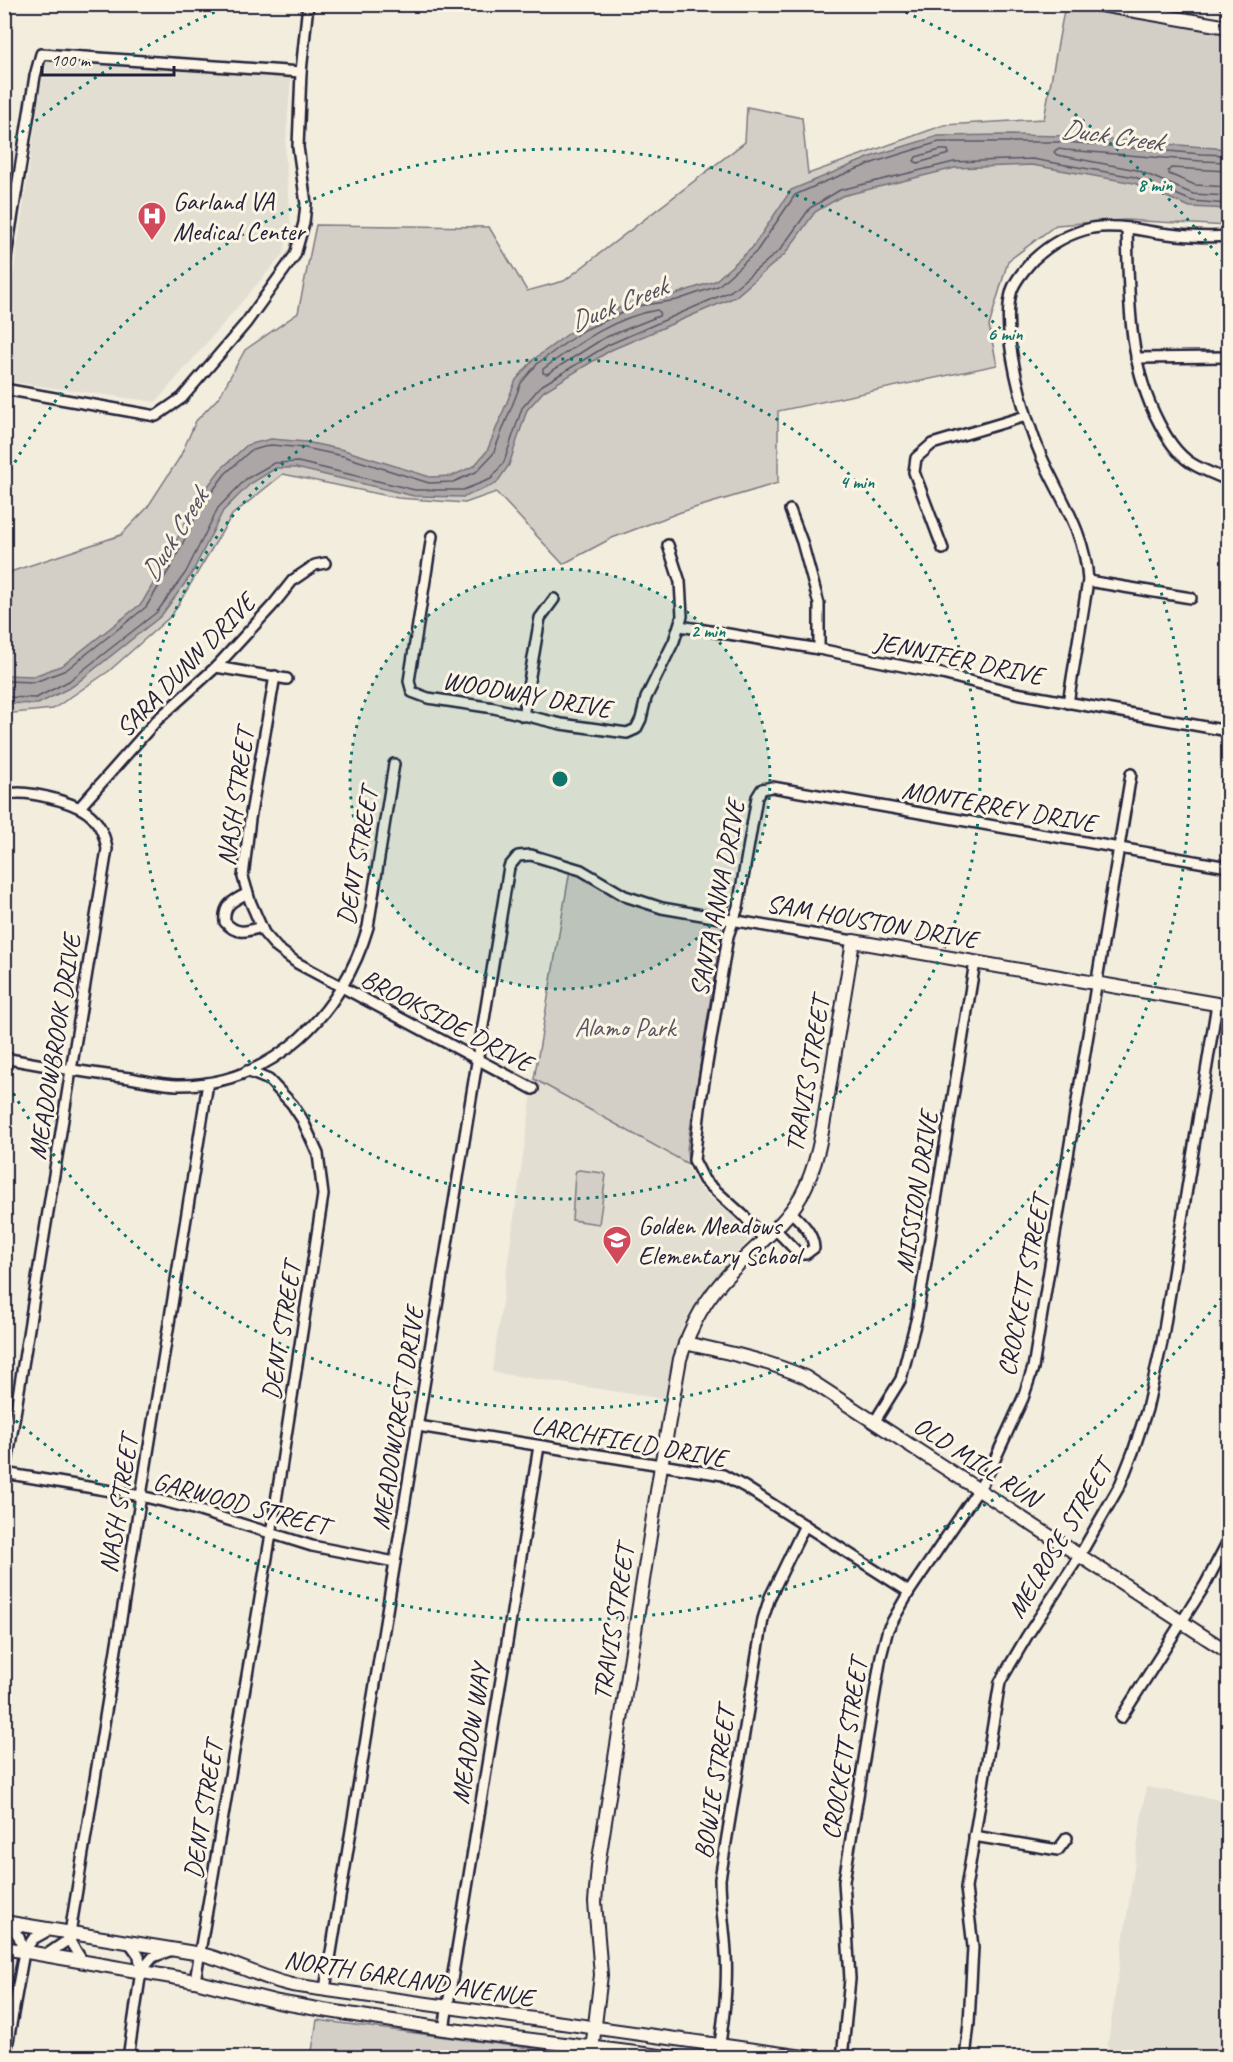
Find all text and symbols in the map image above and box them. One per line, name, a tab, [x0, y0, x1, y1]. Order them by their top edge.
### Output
scale bar	[42, 39, 174, 77]
text: 100 m	[51, 49, 92, 71]
water label: Duck Creek	[1059, 111, 1170, 160]
text: 8 min	[1138, 174, 1173, 196]
place label: Garland VA Medical Center	[173, 185, 307, 248]
hospital icon: Garland VA Medical Center	[136, 200, 168, 242]
water label: Duck Creek	[564, 267, 676, 339]
text: 6 min	[988, 323, 1023, 345]
text: 4 min	[840, 471, 875, 493]
water label: Duck Creek	[133, 479, 218, 587]
street label: SARA DUNN DRIVE	[109, 584, 265, 744]
text: 2 min	[691, 620, 726, 642]
street label: JENNIFER DRIVE	[870, 624, 1050, 693]
street label: WOODWAY DRIVE	[440, 663, 617, 726]
street label: NASH STREET	[210, 721, 262, 868]
centre of rings	[550, 769, 570, 789]
street label: MONTERREY DRIVE	[899, 773, 1102, 840]
street label: DENT STREET	[329, 780, 387, 927]
street label: SANTA ANNA DRIVE	[682, 794, 753, 999]
street label: SAM HOUSTON DRIVE	[764, 887, 984, 957]
street label: MEADOWBROOK DRIVE	[20, 929, 89, 1162]
street label: BROOKSIDE DRIVE	[355, 961, 541, 1081]
street label: TRAVIS STREET	[778, 989, 838, 1155]
park label: Alamo Park	[575, 1011, 678, 1044]
street label: MISSION DRIVE	[887, 1105, 946, 1275]
street label: CROCKETT STREET	[990, 1188, 1058, 1379]
place label: Golden Meadows Elementary School	[638, 1209, 805, 1272]
school or university icon: Golden Meadows Elementary School	[601, 1224, 633, 1266]
street label: DENT STREET	[254, 1255, 309, 1402]
street label: MEADOWCREST DRIVE	[364, 1301, 432, 1532]
street label: LARCHFIELD DRIVE	[529, 1408, 732, 1475]
street label: OLD MILL RUN	[908, 1408, 1050, 1517]
street label: NASH STREET	[91, 1428, 146, 1575]
street label: MELROSE STREET	[999, 1449, 1123, 1624]
street label: GARWOOD STREET	[150, 1464, 338, 1544]
street label: TRAVIS STREET	[585, 1537, 643, 1703]
street label: CROCKETT STREET	[814, 1651, 876, 1842]
street label: MEADOW WAY	[443, 1658, 498, 1806]
street label: BOWIE STREET	[686, 1698, 744, 1861]
street label: DENT STREET	[176, 1734, 231, 1881]
street label: NORTH GARLAND AVENUE	[282, 1943, 539, 2015]

